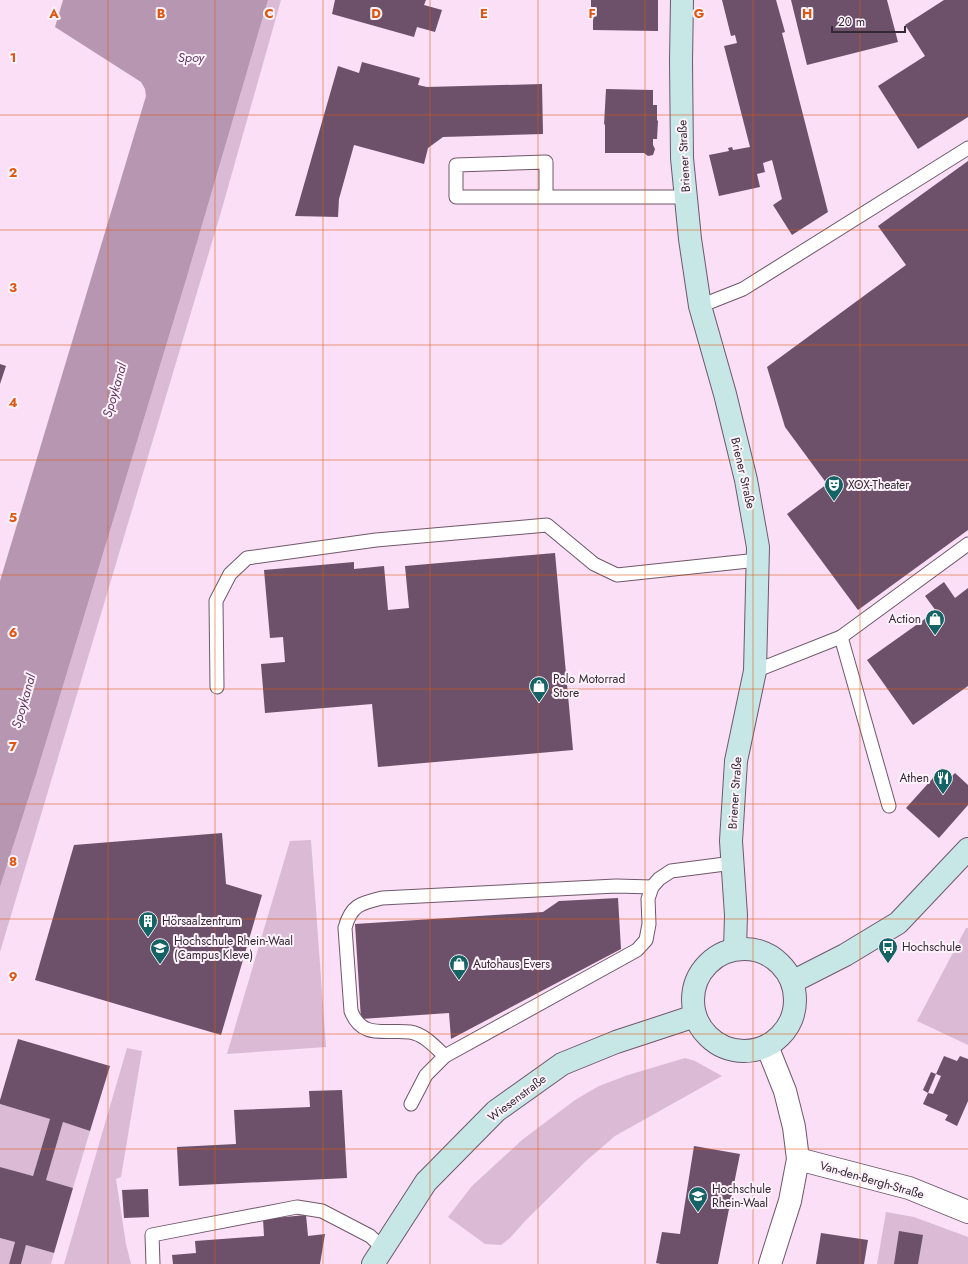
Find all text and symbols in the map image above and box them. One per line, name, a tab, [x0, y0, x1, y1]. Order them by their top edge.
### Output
text: A	[48, 4, 59, 23]
text: B	[157, 4, 166, 23]
text: C	[264, 4, 274, 23]
text: D	[371, 4, 381, 23]
text: E	[480, 4, 488, 23]
text: F	[588, 4, 596, 23]
text: G	[694, 4, 705, 23]
text: H	[802, 4, 812, 23]
scale bar	[832, 8, 905, 34]
text: 20 m	[838, 13, 865, 31]
text: 1	[10, 48, 16, 67]
water label: Spoy	[178, 48, 206, 67]
street label: Briener Straße	[673, 119, 695, 193]
text: 2	[9, 163, 17, 182]
text: 3	[9, 278, 17, 297]
water label: Spoykanal	[98, 360, 132, 420]
text: 4	[8, 393, 18, 412]
street label: Briener Straße	[726, 436, 760, 510]
theatre icon: XOX-Theater	[823, 474, 845, 502]
place label: XOX-Theater	[848, 476, 910, 494]
text: 5	[9, 508, 17, 527]
shop icon: Action	[924, 608, 946, 636]
place label: Action	[888, 610, 921, 628]
text: 6	[9, 623, 18, 642]
place label: Polo Motorrad Store	[553, 670, 625, 702]
water label: Spoykanal	[7, 671, 41, 731]
shop icon: Polo Motorrad Store	[528, 675, 550, 703]
text: 7	[9, 737, 17, 756]
street label: Briener Straße	[723, 756, 747, 830]
restaurant icon: Athen	[932, 767, 954, 795]
place label: Athen	[899, 769, 929, 787]
text: 8	[9, 852, 17, 871]
building icon: Hörsaalzentrum	[137, 910, 159, 938]
place label: Hörsaalzentrum	[162, 912, 241, 930]
place label: Hochschule Rhein-Waal (Campus Kleve)	[174, 932, 293, 964]
bus stop icon: Hochschule	[877, 936, 899, 964]
school or university icon: Hochschule Rhein-Waal (Campus Kleve)	[149, 937, 171, 965]
place label: Hochschule	[902, 938, 961, 956]
shop icon: Autohaus Evers	[448, 953, 470, 981]
place label: Autohaus Evers	[473, 955, 550, 973]
text: 9	[9, 967, 18, 986]
street label: Wiesenstraße	[484, 1070, 550, 1126]
street label: Van-den-Bergh-Straße	[818, 1156, 926, 1204]
place label: Hochschule Rhein-Waal	[712, 1180, 771, 1212]
school or university icon: Hochschule Rhein-Waal	[687, 1185, 709, 1213]

